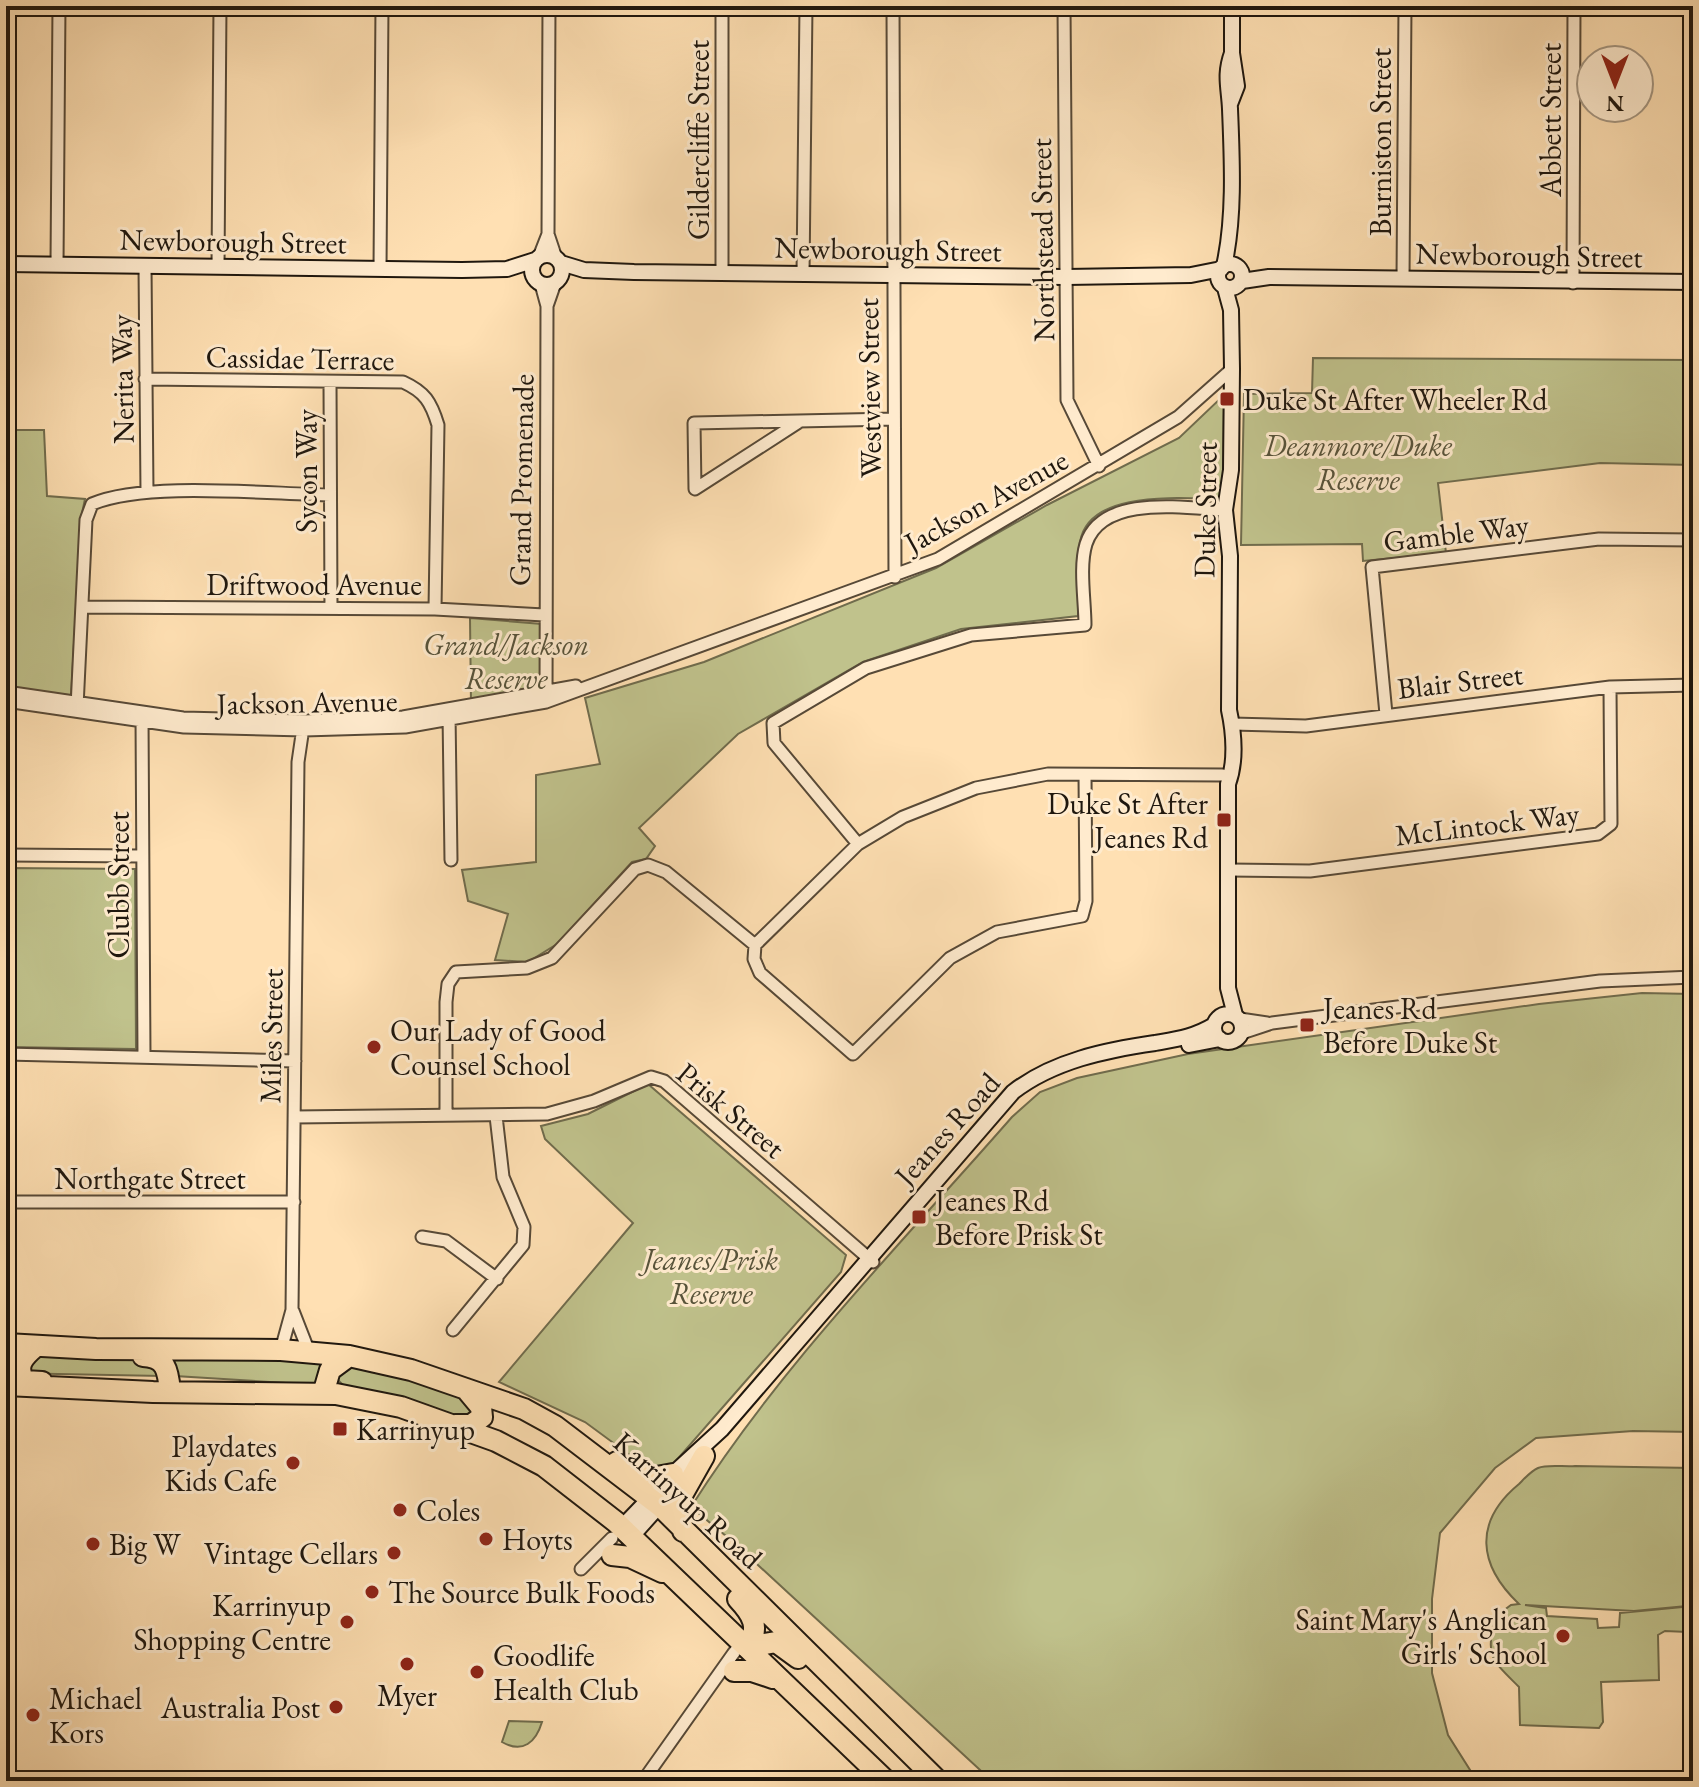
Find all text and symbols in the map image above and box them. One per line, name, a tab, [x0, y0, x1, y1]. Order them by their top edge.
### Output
street label: Gildercliffe Street	[679, 39, 718, 240]
street label: Abbett Street	[1531, 42, 1570, 198]
north arrow	[1575, 44, 1655, 124]
street label: Burniston Street	[1361, 47, 1400, 236]
text: N	[1606, 89, 1624, 118]
street label: Northstead Street	[1021, 137, 1063, 342]
street label: Newborough Street	[119, 220, 348, 262]
street label: Newborough Street	[774, 228, 1003, 270]
street label: Newborough Street	[1415, 234, 1644, 276]
street label: Westview Street	[848, 297, 890, 478]
street label: Nerita Way	[101, 313, 143, 444]
street label: Cassidae Terrace	[205, 337, 395, 379]
street label: Grand Promenade	[500, 374, 542, 586]
place label: Duke St After Wheeler Rd	[1243, 380, 1548, 419]
marker: Duke St After Wheeler Rd	[1218, 390, 1236, 408]
street label: Sycon Way	[287, 408, 326, 533]
park label: Deanmore/Duke Reserve	[1263, 426, 1453, 499]
street label: Jackson Avenue	[895, 440, 1075, 563]
street label: Duke Street	[1184, 441, 1226, 578]
street label: Gamble Way	[1381, 505, 1532, 561]
street label: Driftwood Avenue	[206, 565, 422, 604]
park label: Grand/Jackson Reserve	[423, 625, 589, 698]
street label: Blair Street	[1395, 654, 1526, 708]
street label: Jackson Avenue	[213, 681, 398, 723]
place label: Duke St After Jeanes Rd	[1047, 784, 1209, 857]
street label: McLintock Way	[1393, 793, 1582, 855]
street label: Clubb Street	[99, 811, 138, 959]
marker: Duke St After Jeanes Rd	[1215, 811, 1233, 829]
street label: Miles Street	[250, 968, 292, 1104]
place label: Jeanes Rd Before Duke St	[1320, 989, 1498, 1062]
place label: Our Lady of Good Counsel School	[390, 1011, 606, 1084]
marker: Jeanes Rd Before Duke St	[1298, 1016, 1316, 1034]
marker: Our Lady of Good Counsel School	[365, 1038, 383, 1056]
street label: Prisk Street	[669, 1053, 794, 1167]
street label: Jeanes Road	[884, 1063, 1009, 1196]
street label: Northgate Street	[54, 1159, 246, 1198]
place label: Jeanes Rd Before Prisk St	[932, 1181, 1103, 1254]
marker: Jeanes Rd Before Prisk St	[910, 1208, 928, 1226]
park label: Jeanes/Prisk Reserve	[638, 1240, 779, 1313]
place label: Karrinyup	[356, 1410, 475, 1449]
marker: Karrinyup	[331, 1420, 349, 1438]
street label: Karrinyup Road	[605, 1423, 771, 1578]
place label: Playdates Kids Cafe	[165, 1427, 277, 1500]
marker: Playdates Kids Cafe	[284, 1454, 302, 1472]
place label: Coles	[416, 1491, 480, 1530]
marker: Coles	[391, 1501, 409, 1519]
place label: Hoyts	[502, 1520, 573, 1559]
place label: Big W	[109, 1525, 181, 1564]
marker: Hoyts	[477, 1530, 495, 1548]
place label: Vintage Cellars	[204, 1534, 378, 1573]
marker: Big W	[84, 1535, 102, 1553]
marker: Vintage Cellars	[385, 1544, 403, 1562]
place label: The Source Bulk Foods	[388, 1573, 655, 1612]
marker: The Source Bulk Foods	[363, 1583, 381, 1601]
place label: Karrinyup Shopping Centre	[133, 1586, 331, 1659]
place label: Saint Mary's Anglican Girls' School	[1295, 1600, 1547, 1673]
marker: Karrinyup Shopping Centre	[338, 1613, 356, 1631]
marker: Saint Mary's Anglican Girls' School	[1554, 1627, 1572, 1645]
place label: Goodlife Health Club	[493, 1636, 639, 1709]
marker: Myer	[398, 1655, 416, 1673]
marker: Goodlife Health Club	[468, 1663, 486, 1681]
place label: Myer	[377, 1676, 437, 1715]
place label: Michael Kors	[49, 1679, 142, 1752]
place label: Australia Post	[160, 1688, 321, 1727]
marker: Australia Post	[327, 1698, 345, 1716]
marker: Michael Kors	[24, 1706, 42, 1724]

